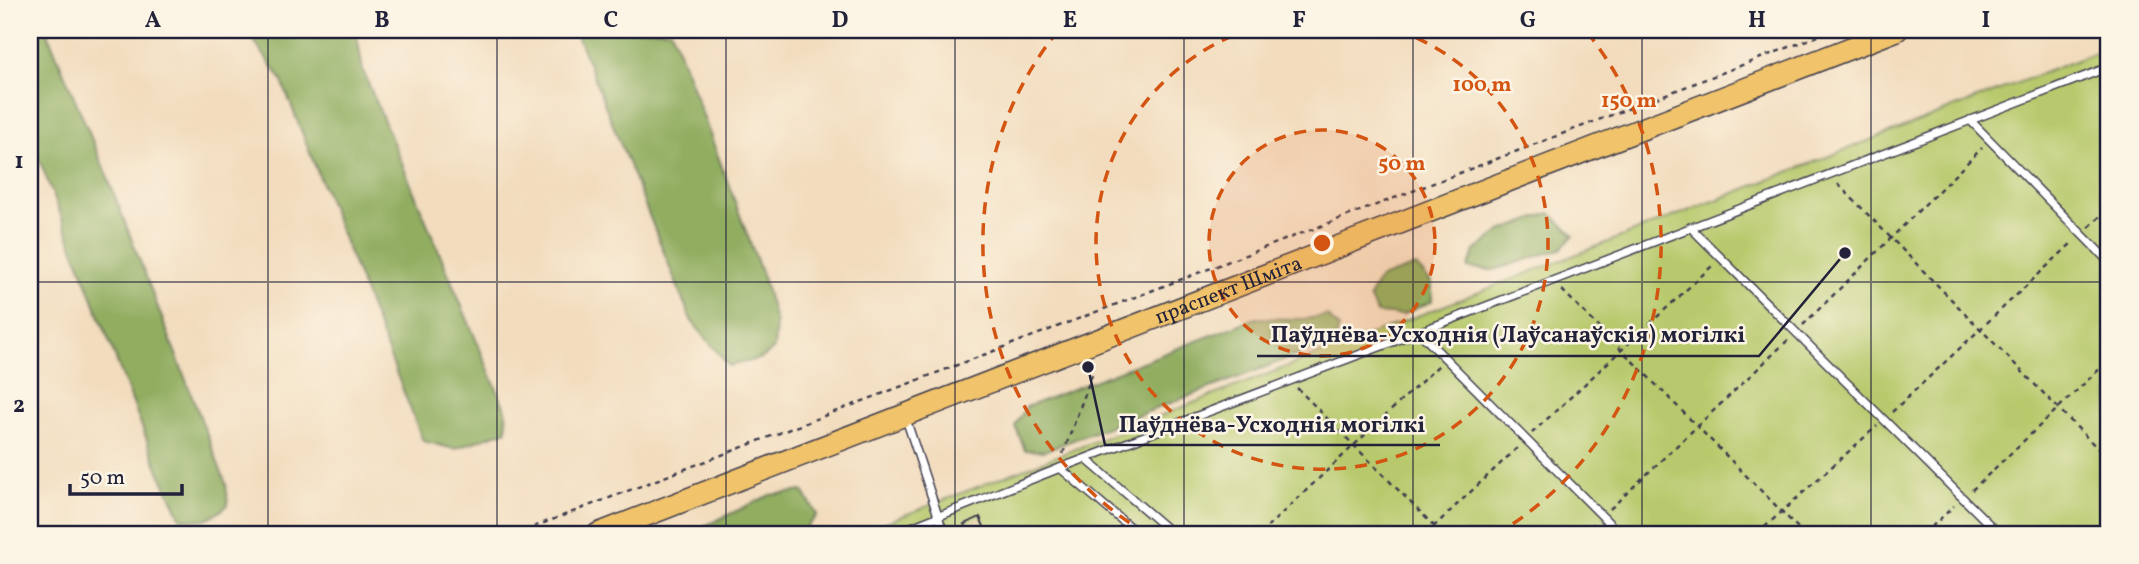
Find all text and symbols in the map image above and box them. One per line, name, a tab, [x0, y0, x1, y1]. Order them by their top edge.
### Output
text: A	[145, 5, 161, 37]
text: B	[374, 5, 390, 37]
text: C	[604, 5, 618, 37]
text: D	[832, 5, 849, 37]
text: E	[1063, 5, 1077, 37]
text: F	[1292, 5, 1306, 37]
text: G	[1520, 5, 1536, 37]
text: H	[1748, 5, 1766, 37]
text: I	[1982, 5, 1990, 37]
text: 100 m	[1452, 71, 1512, 100]
text: 150 m	[1601, 87, 1657, 116]
text: 1	[14, 146, 24, 178]
text: 50 m	[1378, 150, 1426, 179]
centre of rings	[1310, 231, 1334, 255]
street label: праспект Шміта	[1151, 249, 1306, 332]
callout: Паўднёва-Усходнія (Лаўсанаўскія) могілкі	[1257, 312, 1759, 356]
text: Паўднёва-Усходнія (Лаўсанаўскія) могілкі	[1271, 320, 1745, 352]
text: 2	[13, 390, 25, 422]
callout: Паўднёва-Усходнія могілкі	[1105, 401, 1440, 445]
text: Паўднёва-Усходнія могілкі	[1119, 410, 1425, 442]
scale bar	[70, 452, 182, 496]
text: 50 m	[80, 464, 125, 493]

